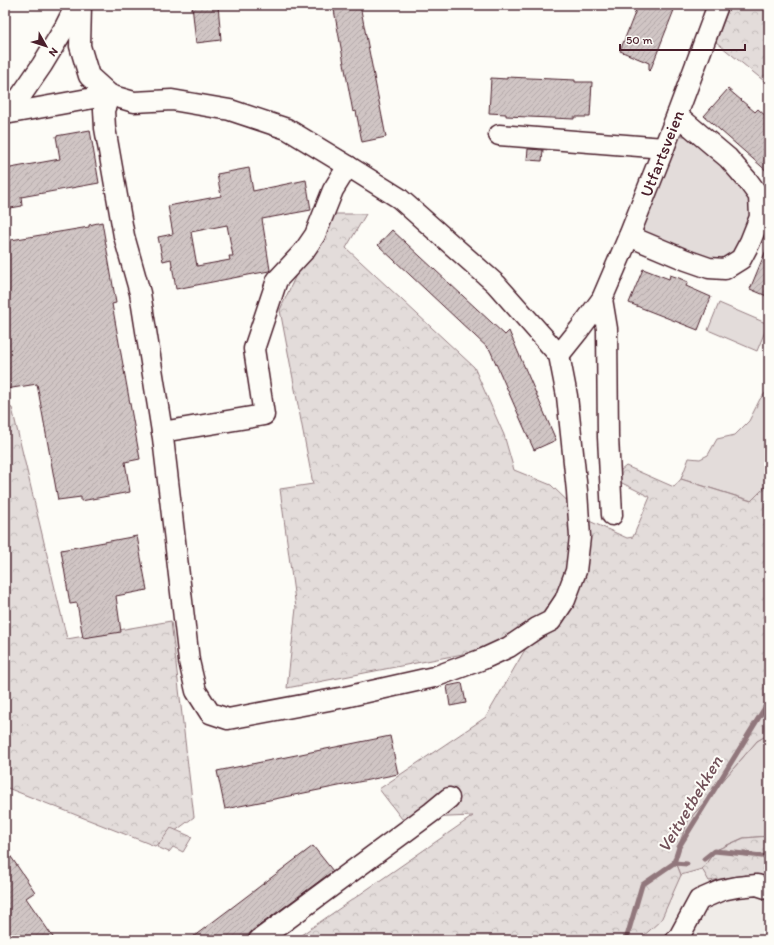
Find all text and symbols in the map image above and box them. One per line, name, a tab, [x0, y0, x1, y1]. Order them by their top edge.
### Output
north arrow	[26, 26, 66, 66]
scale bar	[620, 26, 745, 52]
text: 50 m	[626, 33, 652, 47]
text: N	[46, 45, 61, 59]
street label: Utfartsveien	[636, 107, 688, 200]
water label: Veitvetbekken	[653, 751, 728, 856]

